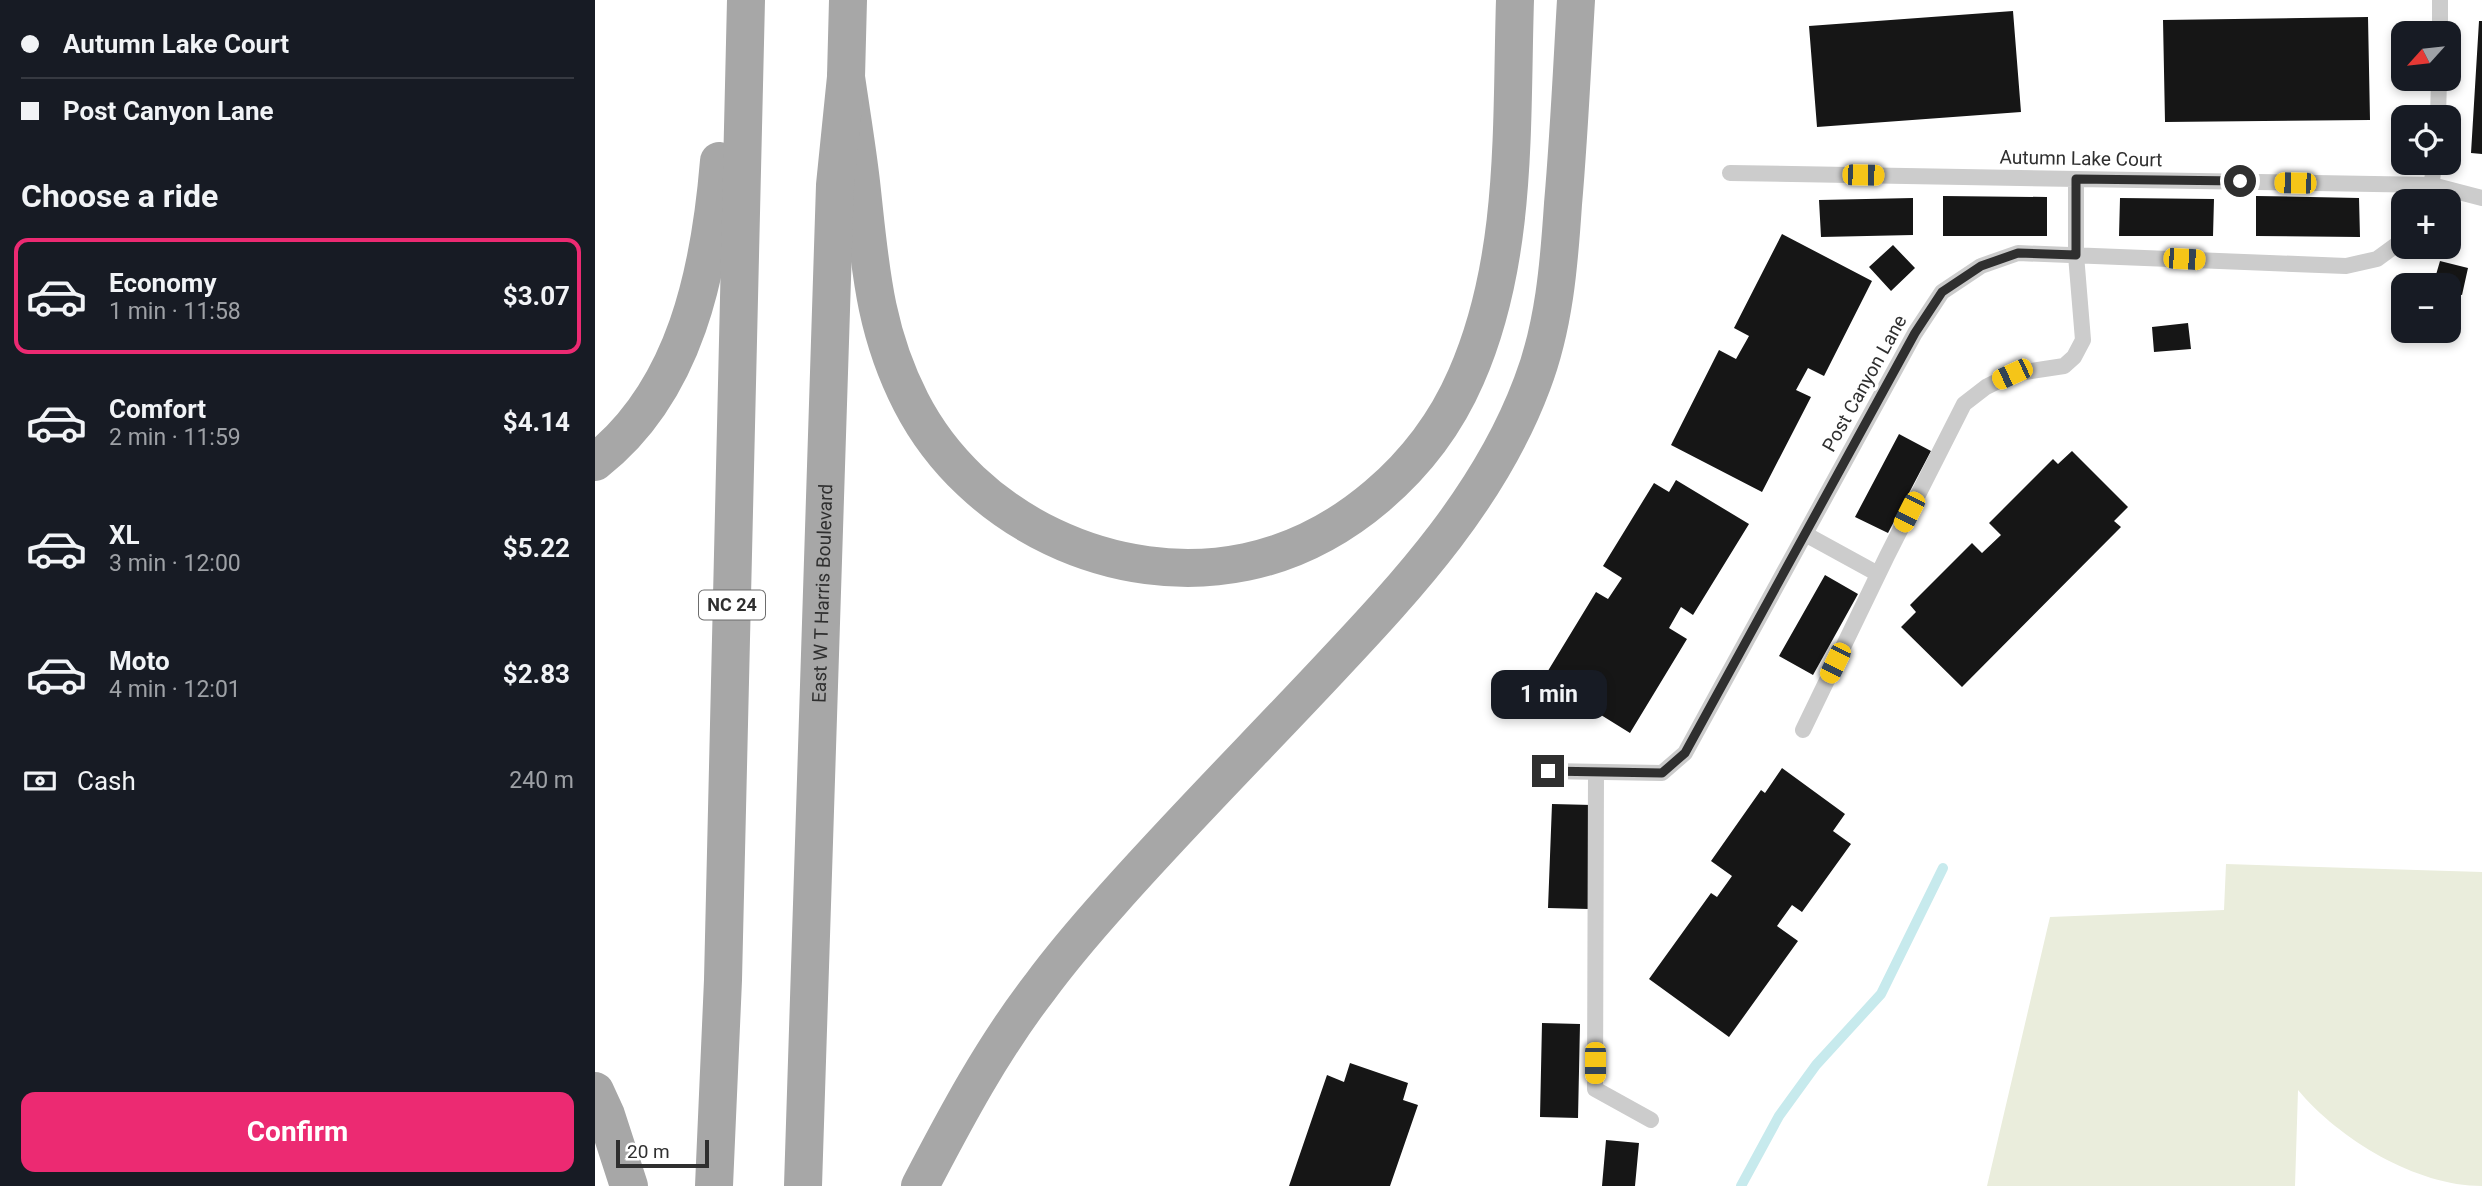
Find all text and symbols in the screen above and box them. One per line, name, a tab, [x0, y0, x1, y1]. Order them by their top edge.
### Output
north arrow	[2391, 21, 2461, 91]
map controls	[2391, 21, 2461, 343]
text: Autumn Lake Court	[63, 29, 289, 59]
text: Post Canyon Lane	[63, 96, 274, 126]
button: locate	[2391, 105, 2461, 175]
street label: Autumn Lake Court	[1999, 146, 2163, 171]
car	[1842, 164, 1885, 186]
route start	[2224, 165, 2256, 197]
car	[2274, 172, 2317, 194]
text: Choose a ride	[21, 177, 218, 215]
button: +	[2391, 189, 2461, 259]
car	[2163, 247, 2206, 271]
icon: car	[25, 265, 88, 328]
text: Economy	[109, 268, 216, 298]
button: −	[2391, 273, 2461, 343]
text: $3.07	[503, 281, 570, 311]
text: 1 min · 11:58	[109, 298, 241, 325]
street label: Post Canyon Lane	[1817, 311, 1912, 456]
car	[1989, 356, 2036, 392]
icon: car	[25, 391, 88, 454]
text: Comfort	[109, 394, 206, 424]
text: $4.14	[503, 407, 570, 437]
text: 2 min · 11:59	[109, 424, 241, 451]
street label: East W T Harris Boulevard	[807, 484, 837, 703]
car	[1891, 489, 1928, 535]
icon: car	[25, 517, 88, 580]
text: XL	[109, 520, 140, 550]
text: $5.22	[503, 533, 570, 563]
text: 3 min · 12:00	[109, 550, 241, 577]
road number: NC 24	[699, 590, 765, 620]
car	[1817, 640, 1854, 686]
icon: car	[25, 643, 88, 706]
text: Moto	[109, 646, 170, 676]
text: $2.83	[503, 659, 570, 689]
callout: 1 min	[1490, 670, 1606, 718]
text: 4 min · 12:01	[109, 676, 241, 703]
text: 1 min	[1520, 681, 1578, 708]
route end	[1532, 755, 1564, 787]
icon: cash	[21, 762, 59, 800]
text: Cash	[77, 766, 136, 796]
text: 240 m	[509, 767, 574, 794]
car	[1585, 1042, 1606, 1084]
button: Confirm	[21, 1092, 574, 1172]
scale bar	[616, 1137, 709, 1169]
text: 20 m	[627, 1140, 670, 1163]

